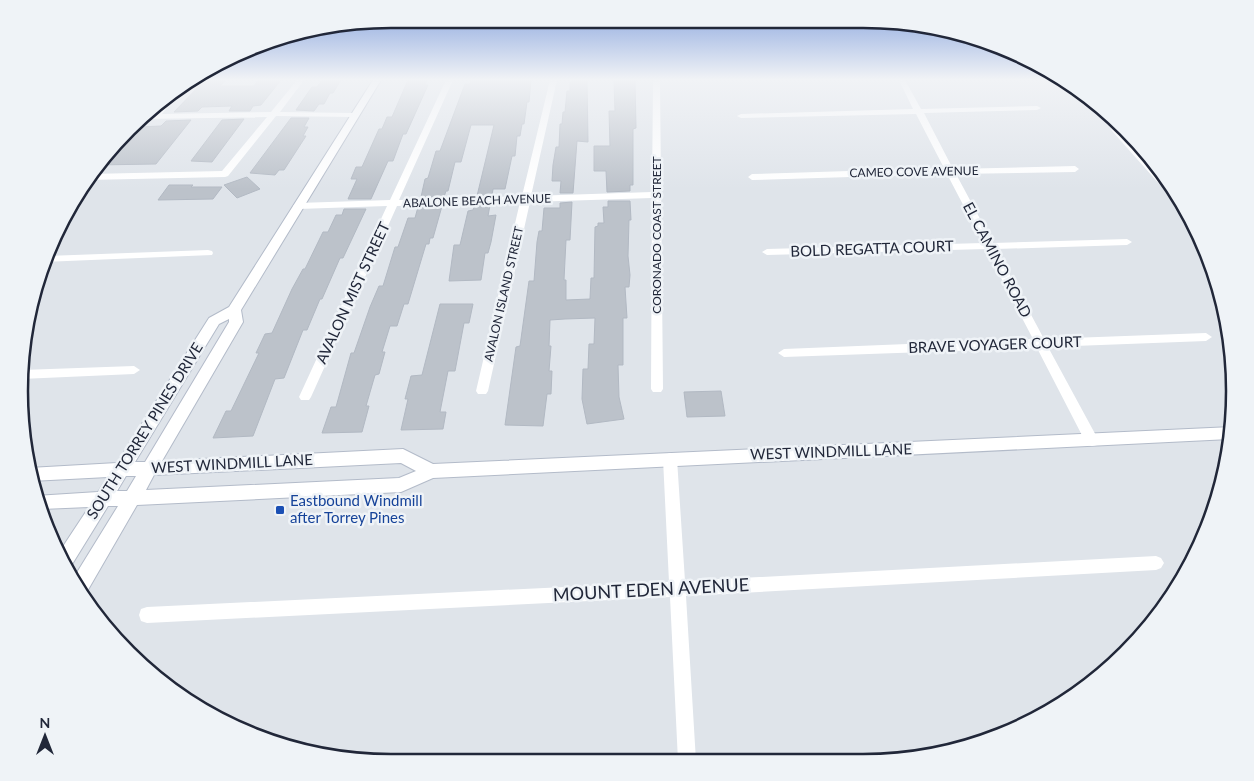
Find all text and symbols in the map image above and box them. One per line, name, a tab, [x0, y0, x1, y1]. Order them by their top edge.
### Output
street label: CORONADO COAST STREET	[649, 156, 664, 314]
street label: CAMEO COVE AVENUE	[849, 163, 979, 180]
street label: ABALONE BEACH AVENUE	[403, 190, 551, 211]
street label: EL CAMINO ROAD	[960, 199, 1036, 320]
street label: AVALON MIST STREET	[311, 219, 393, 366]
street label: AVALON ISLAND STREET	[481, 225, 526, 363]
street label: BOLD REGATTA COURT	[790, 236, 954, 260]
street label: BRAVE VOYAGER COURT	[908, 332, 1082, 356]
street label: SOUTH TORREY PINES DRIVE	[82, 339, 206, 522]
street label: WEST WINDMILL LANE	[750, 439, 912, 463]
street label: WEST WINDMILL LANE	[151, 450, 313, 476]
place label: Eastbound Windmill after Torrey Pines	[290, 491, 422, 526]
marker: Eastbound Windmill after Torrey Pines	[274, 504, 286, 516]
street label: MOUNT EDEN AVENUE	[552, 573, 749, 605]
north arrow	[20, 711, 70, 761]
text: N	[40, 714, 50, 731]

